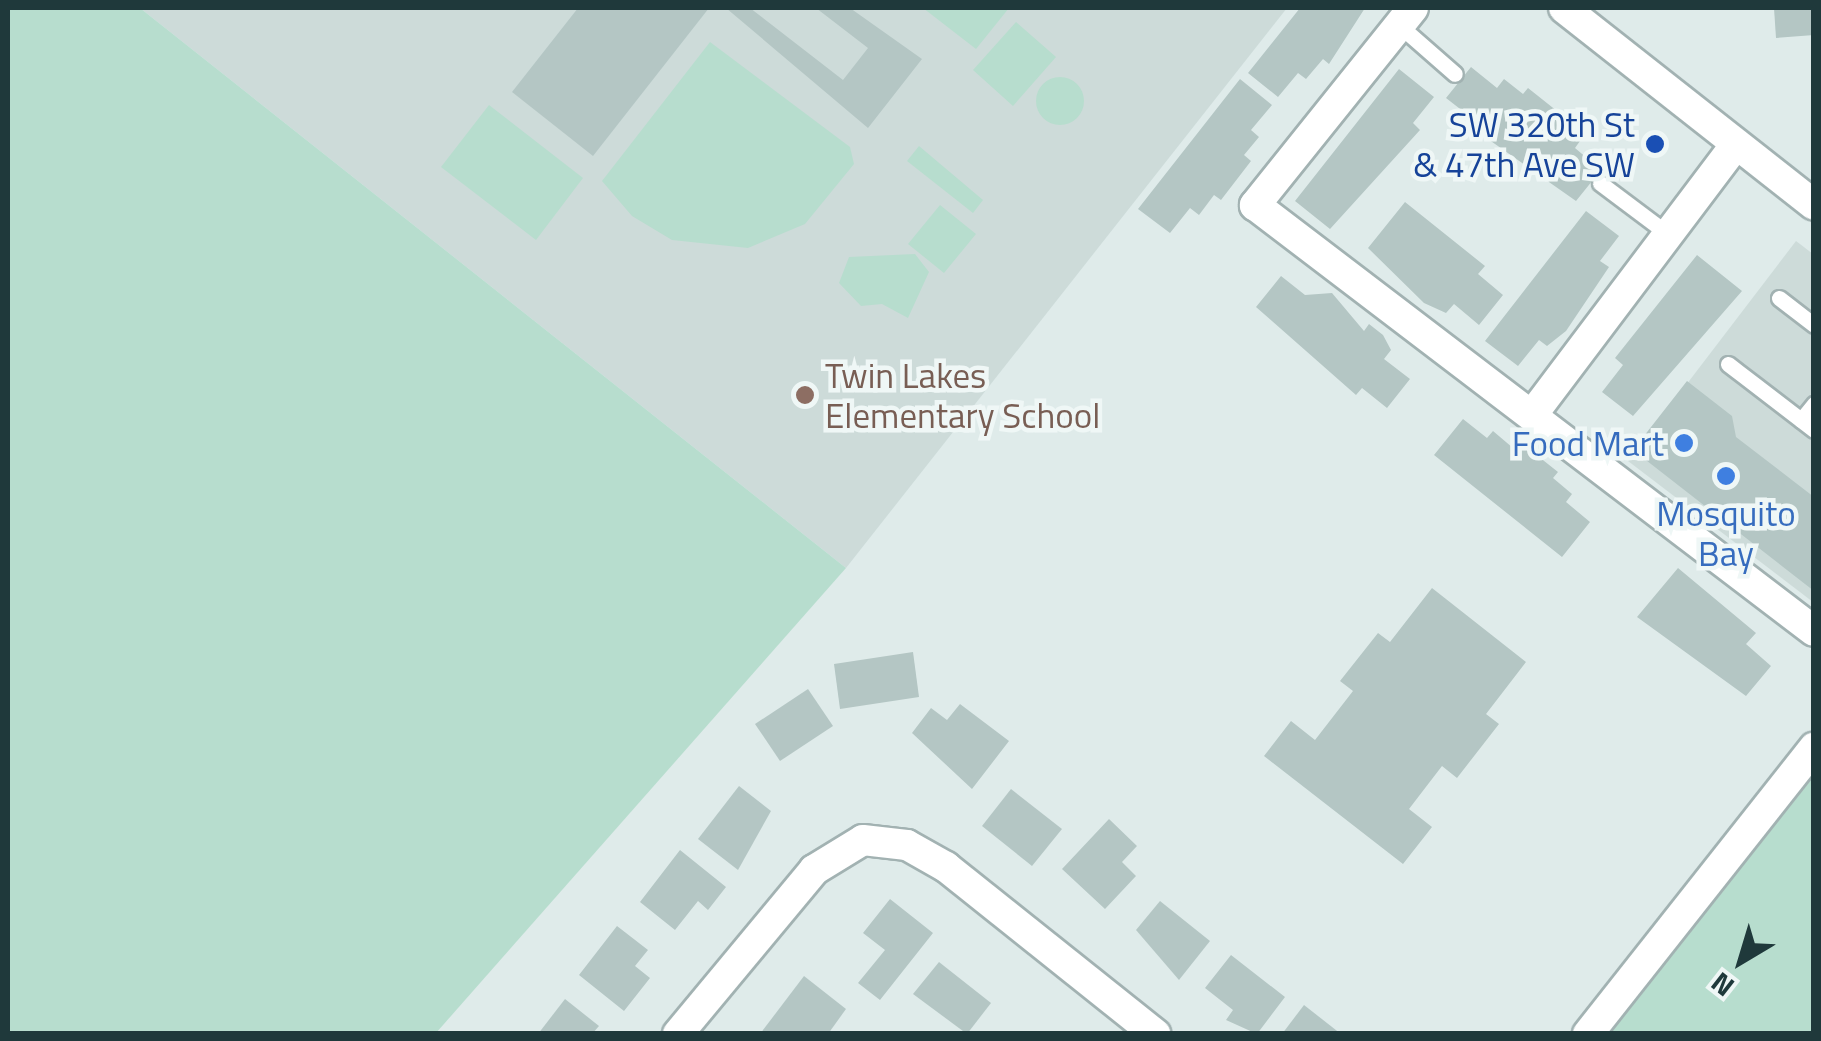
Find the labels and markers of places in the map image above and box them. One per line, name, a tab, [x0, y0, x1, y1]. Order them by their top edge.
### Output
place label: SW 320th St & 47th Ave SW	[1413, 103, 1635, 185]
marker: SW 320th St & 47th Ave SW	[1644, 133, 1666, 155]
place label: Twin Lakes Elementary School	[825, 354, 1100, 436]
marker: Twin Lakes Elementary School	[794, 384, 816, 406]
place label: Food Mart	[1512, 422, 1664, 464]
marker: Food Mart	[1673, 432, 1695, 454]
marker: Mosquito Bay	[1715, 465, 1737, 487]
place label: Mosquito Bay	[1656, 492, 1796, 574]

